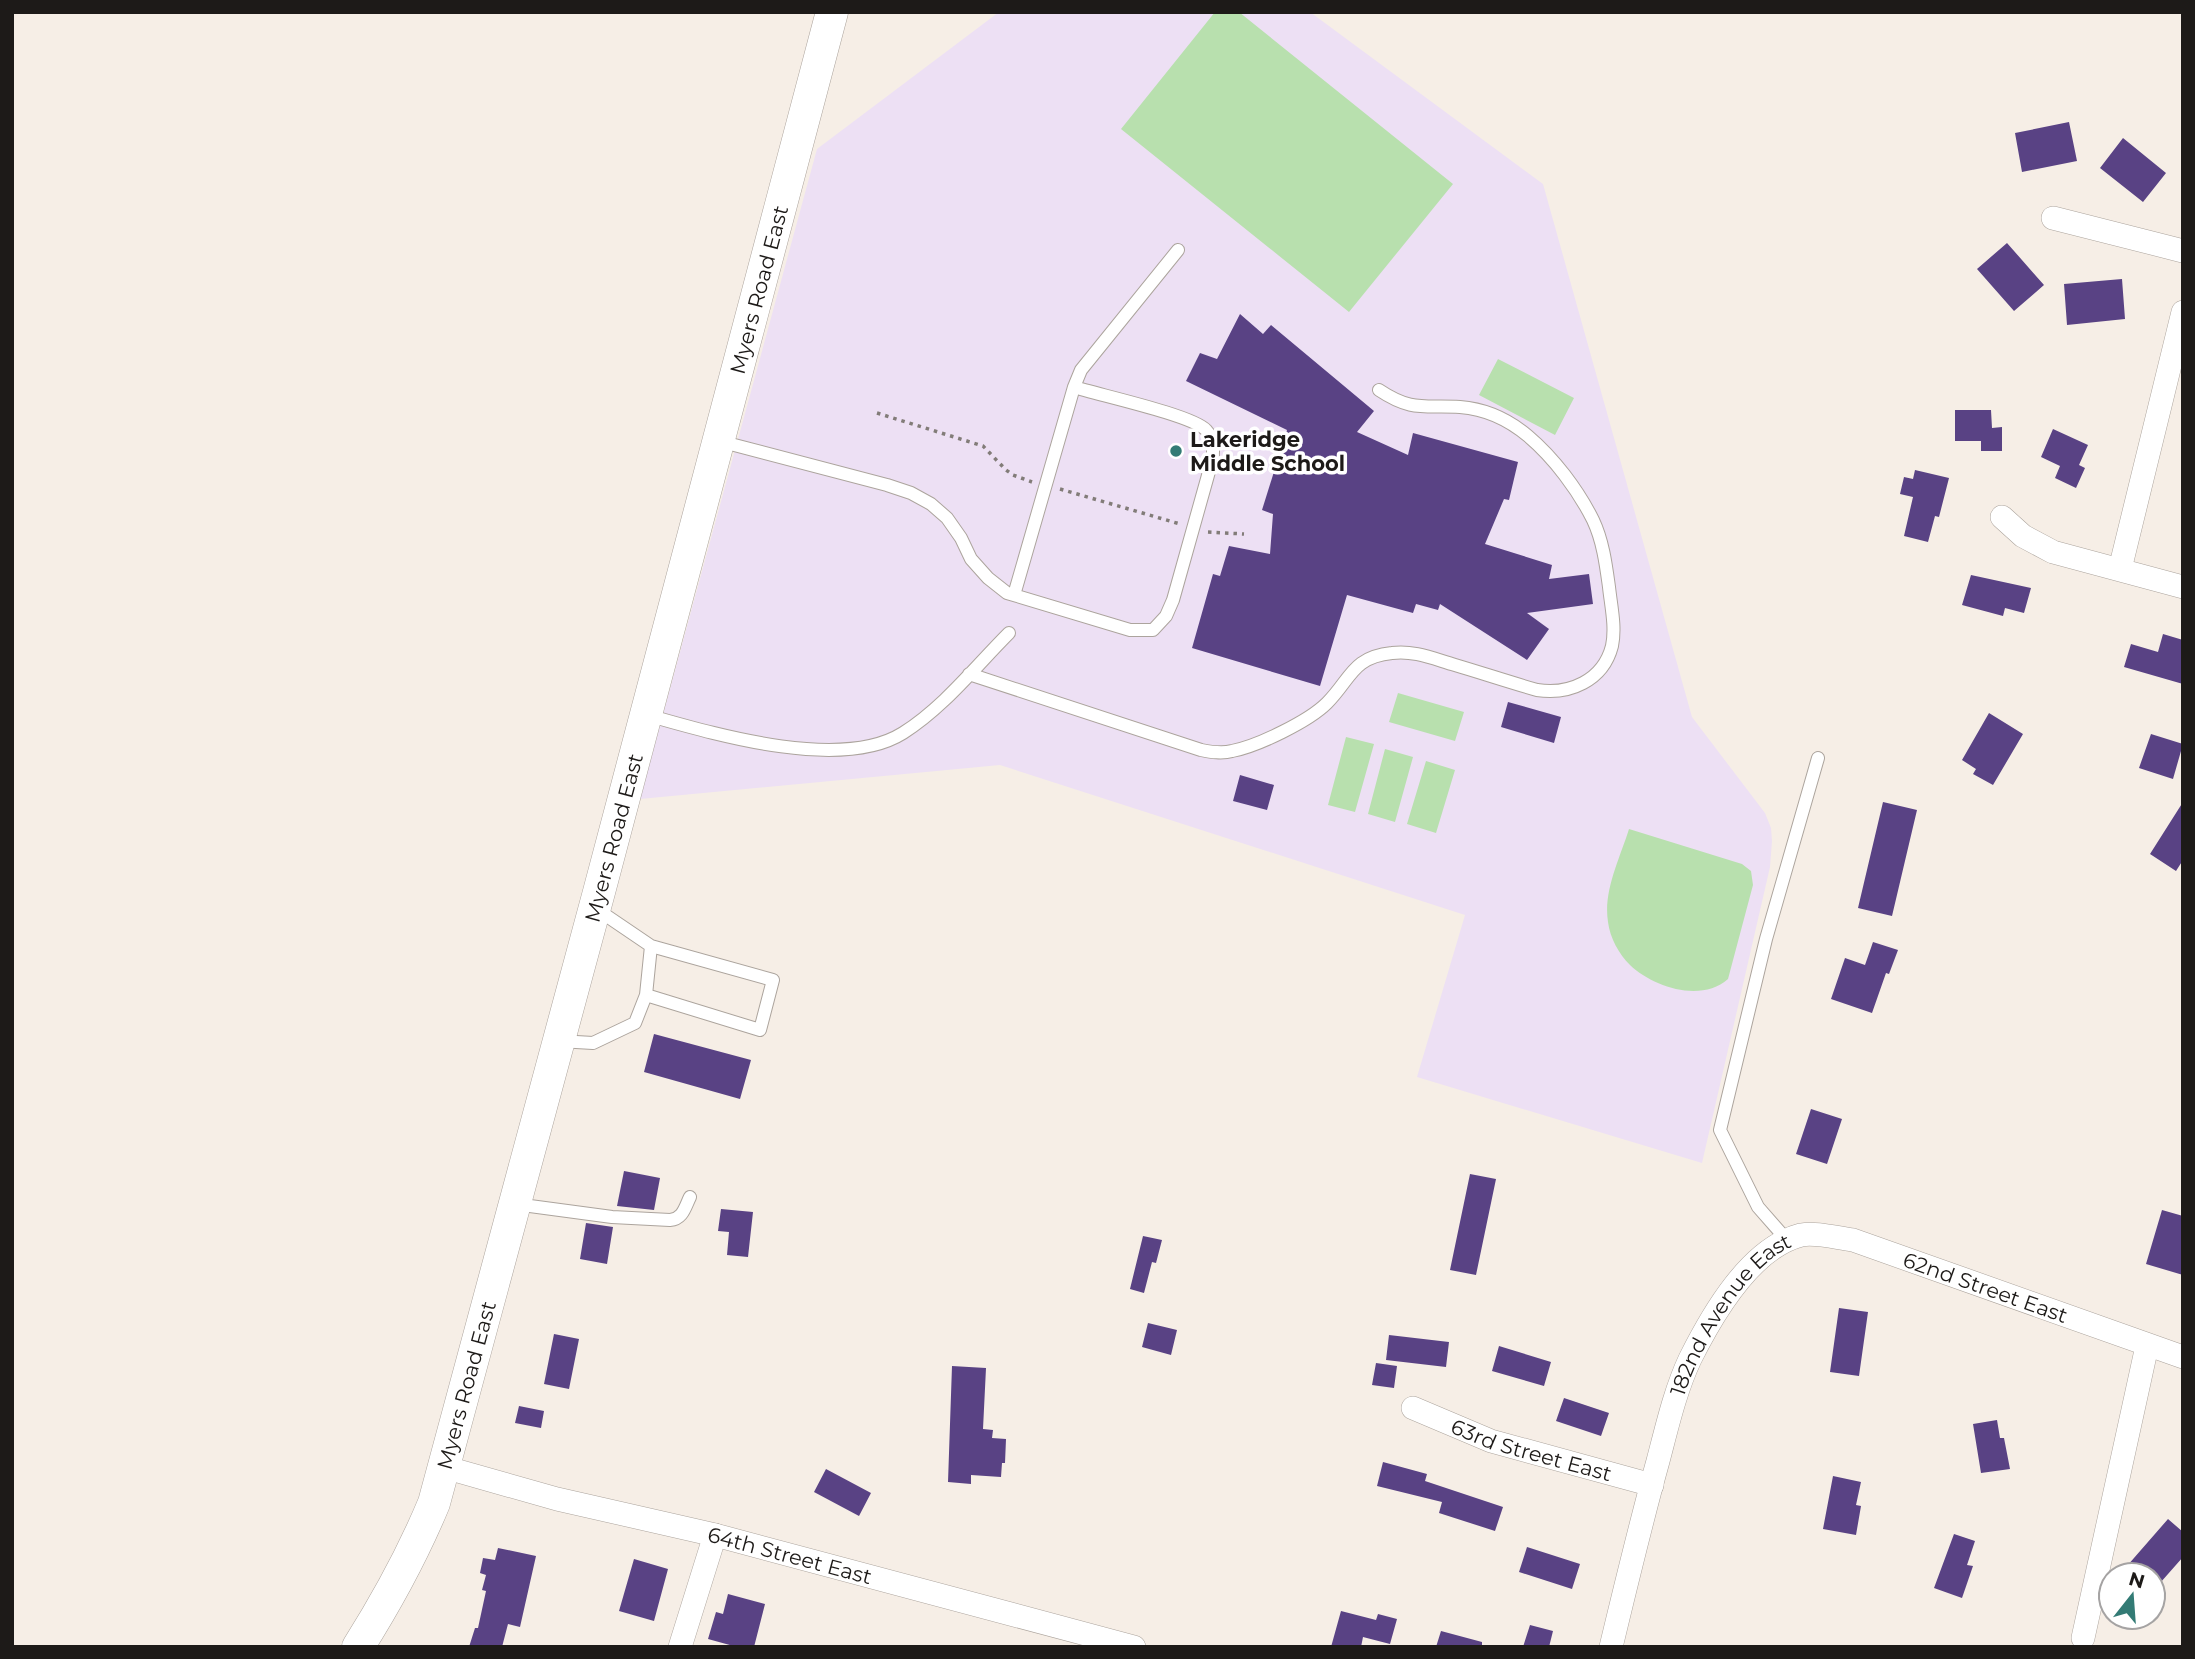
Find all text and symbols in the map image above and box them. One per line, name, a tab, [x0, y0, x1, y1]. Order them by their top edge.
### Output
street label: Myers Road East	[724, 203, 793, 377]
place label: Lakeridge Middle School	[1190, 427, 1345, 476]
marker: Lakeridge Middle School	[1168, 443, 1184, 459]
street label: Myers Road East	[579, 751, 648, 925]
street label: 182nd Avenue East	[1664, 1228, 1795, 1399]
street label: 62nd Street East	[1900, 1246, 2071, 1328]
street label: Myers Road East	[431, 1298, 500, 1472]
street label: 63rd Street East	[1447, 1413, 1615, 1486]
street label: 64th Street East	[705, 1521, 875, 1589]
north arrow	[2097, 1561, 2167, 1631]
text: N	[2126, 1567, 2148, 1593]

